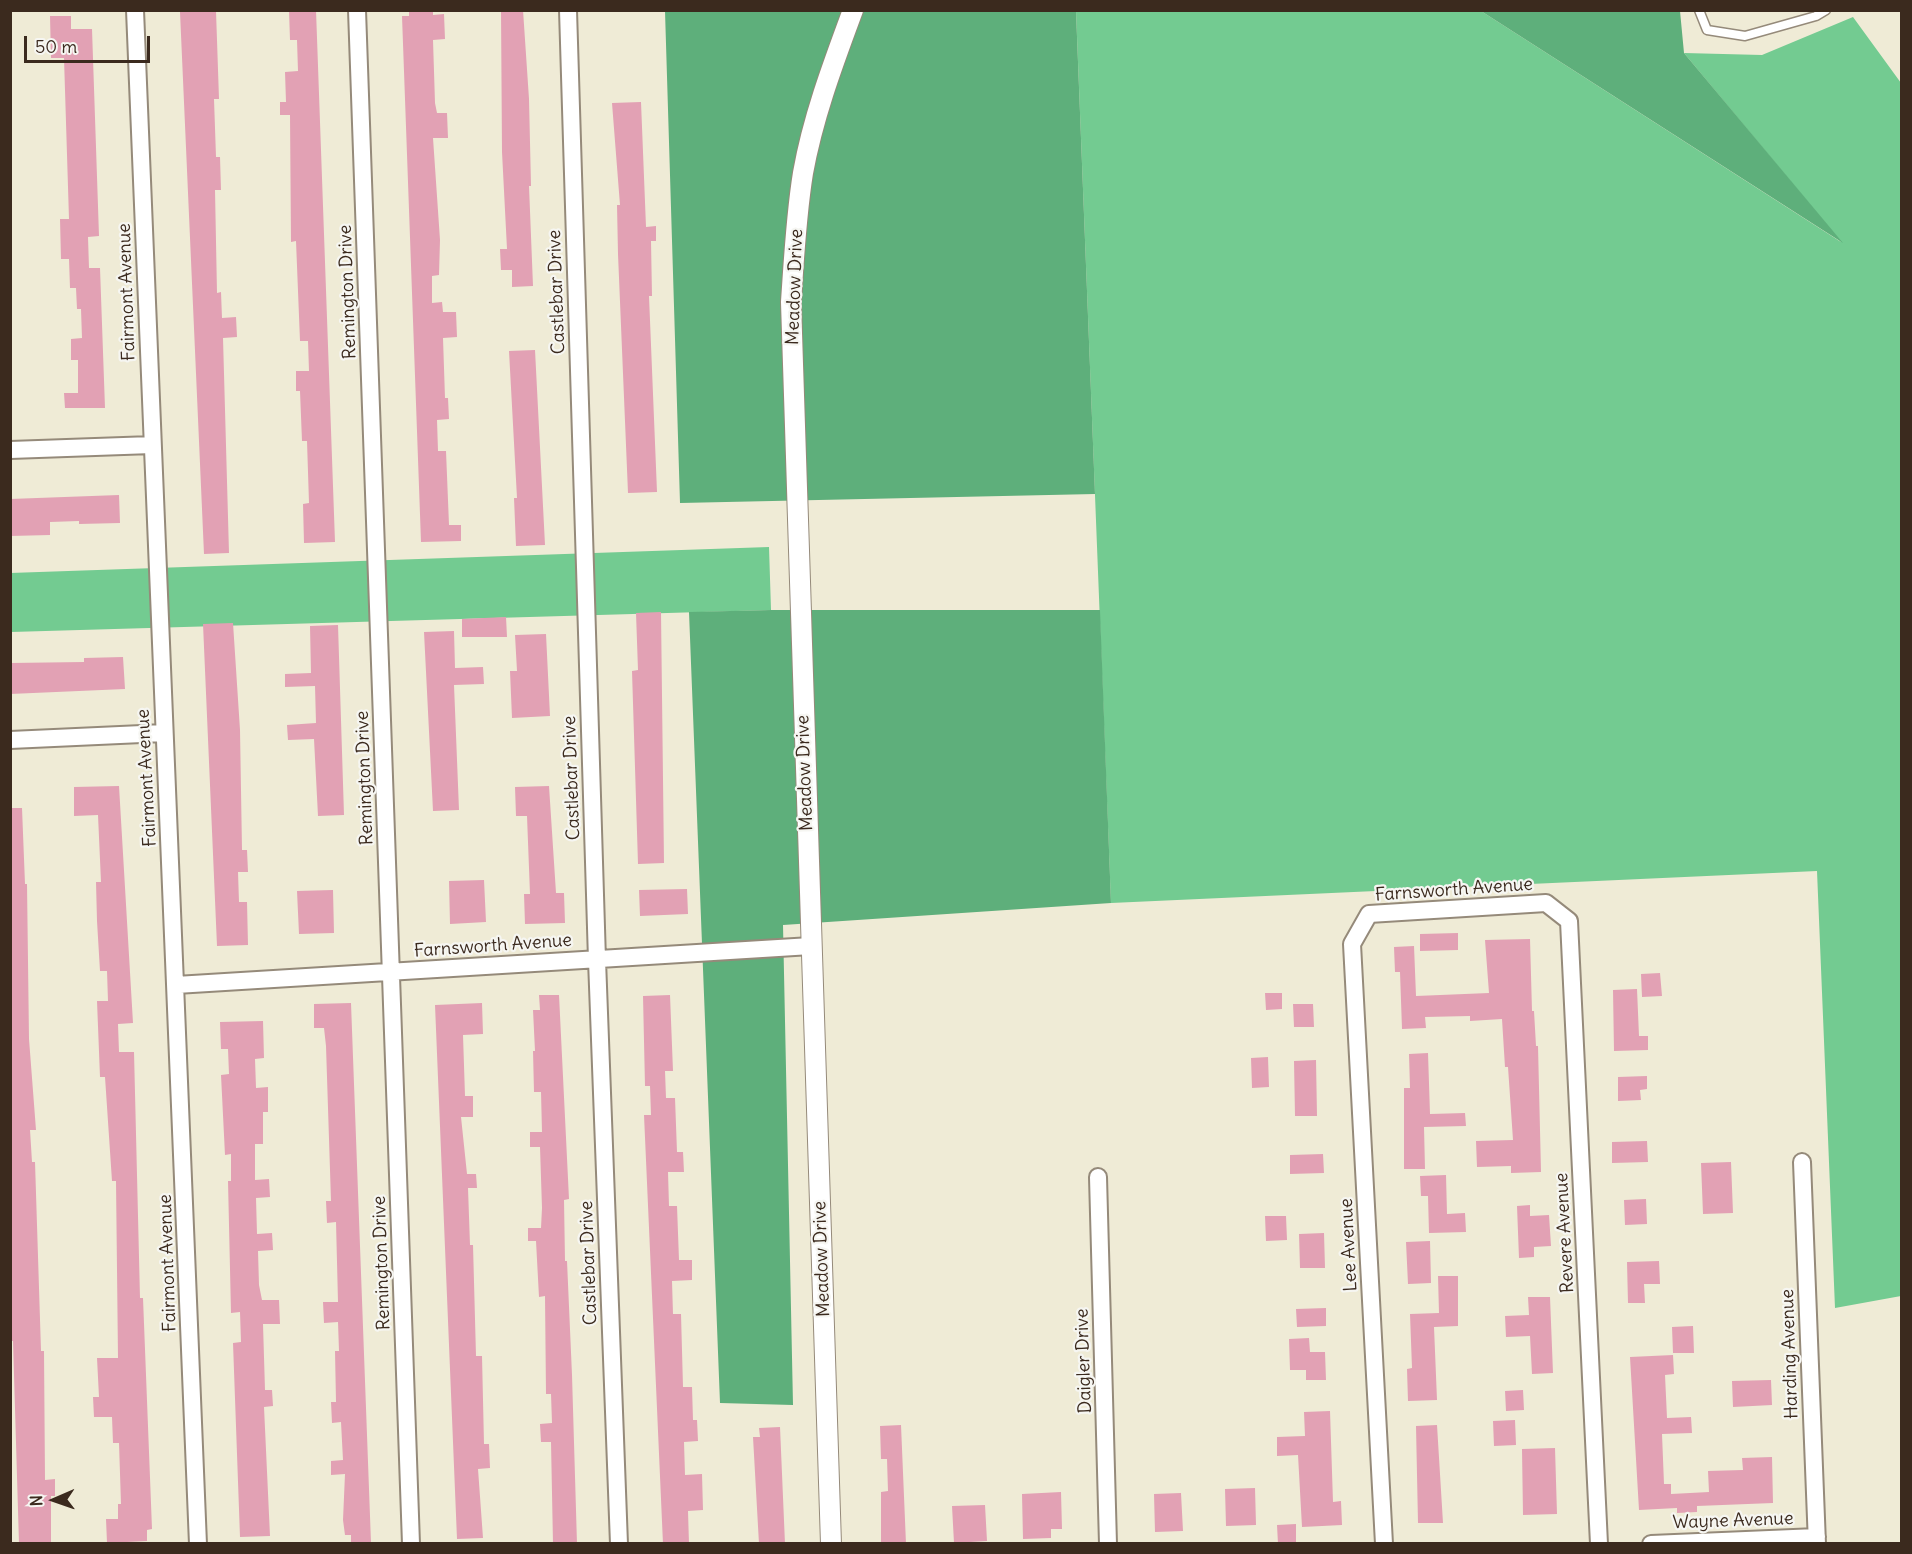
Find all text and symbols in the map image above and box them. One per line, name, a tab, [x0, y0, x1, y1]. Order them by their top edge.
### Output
scale bar	[27, 24, 153, 62]
text: 50 m	[35, 35, 77, 58]
street label: Fairmont Avenue	[114, 223, 140, 361]
street label: Remington Drive	[335, 224, 361, 360]
street label: Castlebar Drive	[544, 229, 570, 355]
street label: Meadow Drive	[782, 229, 808, 345]
street label: Fairmont Avenue	[133, 709, 161, 847]
street label: Remington Drive	[352, 710, 378, 846]
street label: Castlebar Drive	[559, 715, 585, 841]
street label: Meadow Drive	[792, 715, 818, 831]
street label: Farnsworth Avenue	[1374, 874, 1534, 906]
street label: Farnsworth Avenue	[413, 930, 573, 962]
street label: Revere Avenue	[1551, 1172, 1579, 1294]
street label: Fairmont Avenue	[155, 1194, 181, 1332]
street label: Remington Drive	[369, 1195, 395, 1331]
street label: Lee Avenue	[1336, 1198, 1362, 1292]
street label: Castlebar Drive	[576, 1200, 602, 1326]
street label: Meadow Drive	[809, 1201, 835, 1317]
street label: Harding Avenue	[1777, 1289, 1803, 1419]
street label: Daigler Drive	[1071, 1308, 1097, 1414]
north arrow	[24, 1470, 84, 1530]
text: N	[26, 1495, 46, 1507]
street label: Wayne Avenue	[1672, 1508, 1794, 1534]

